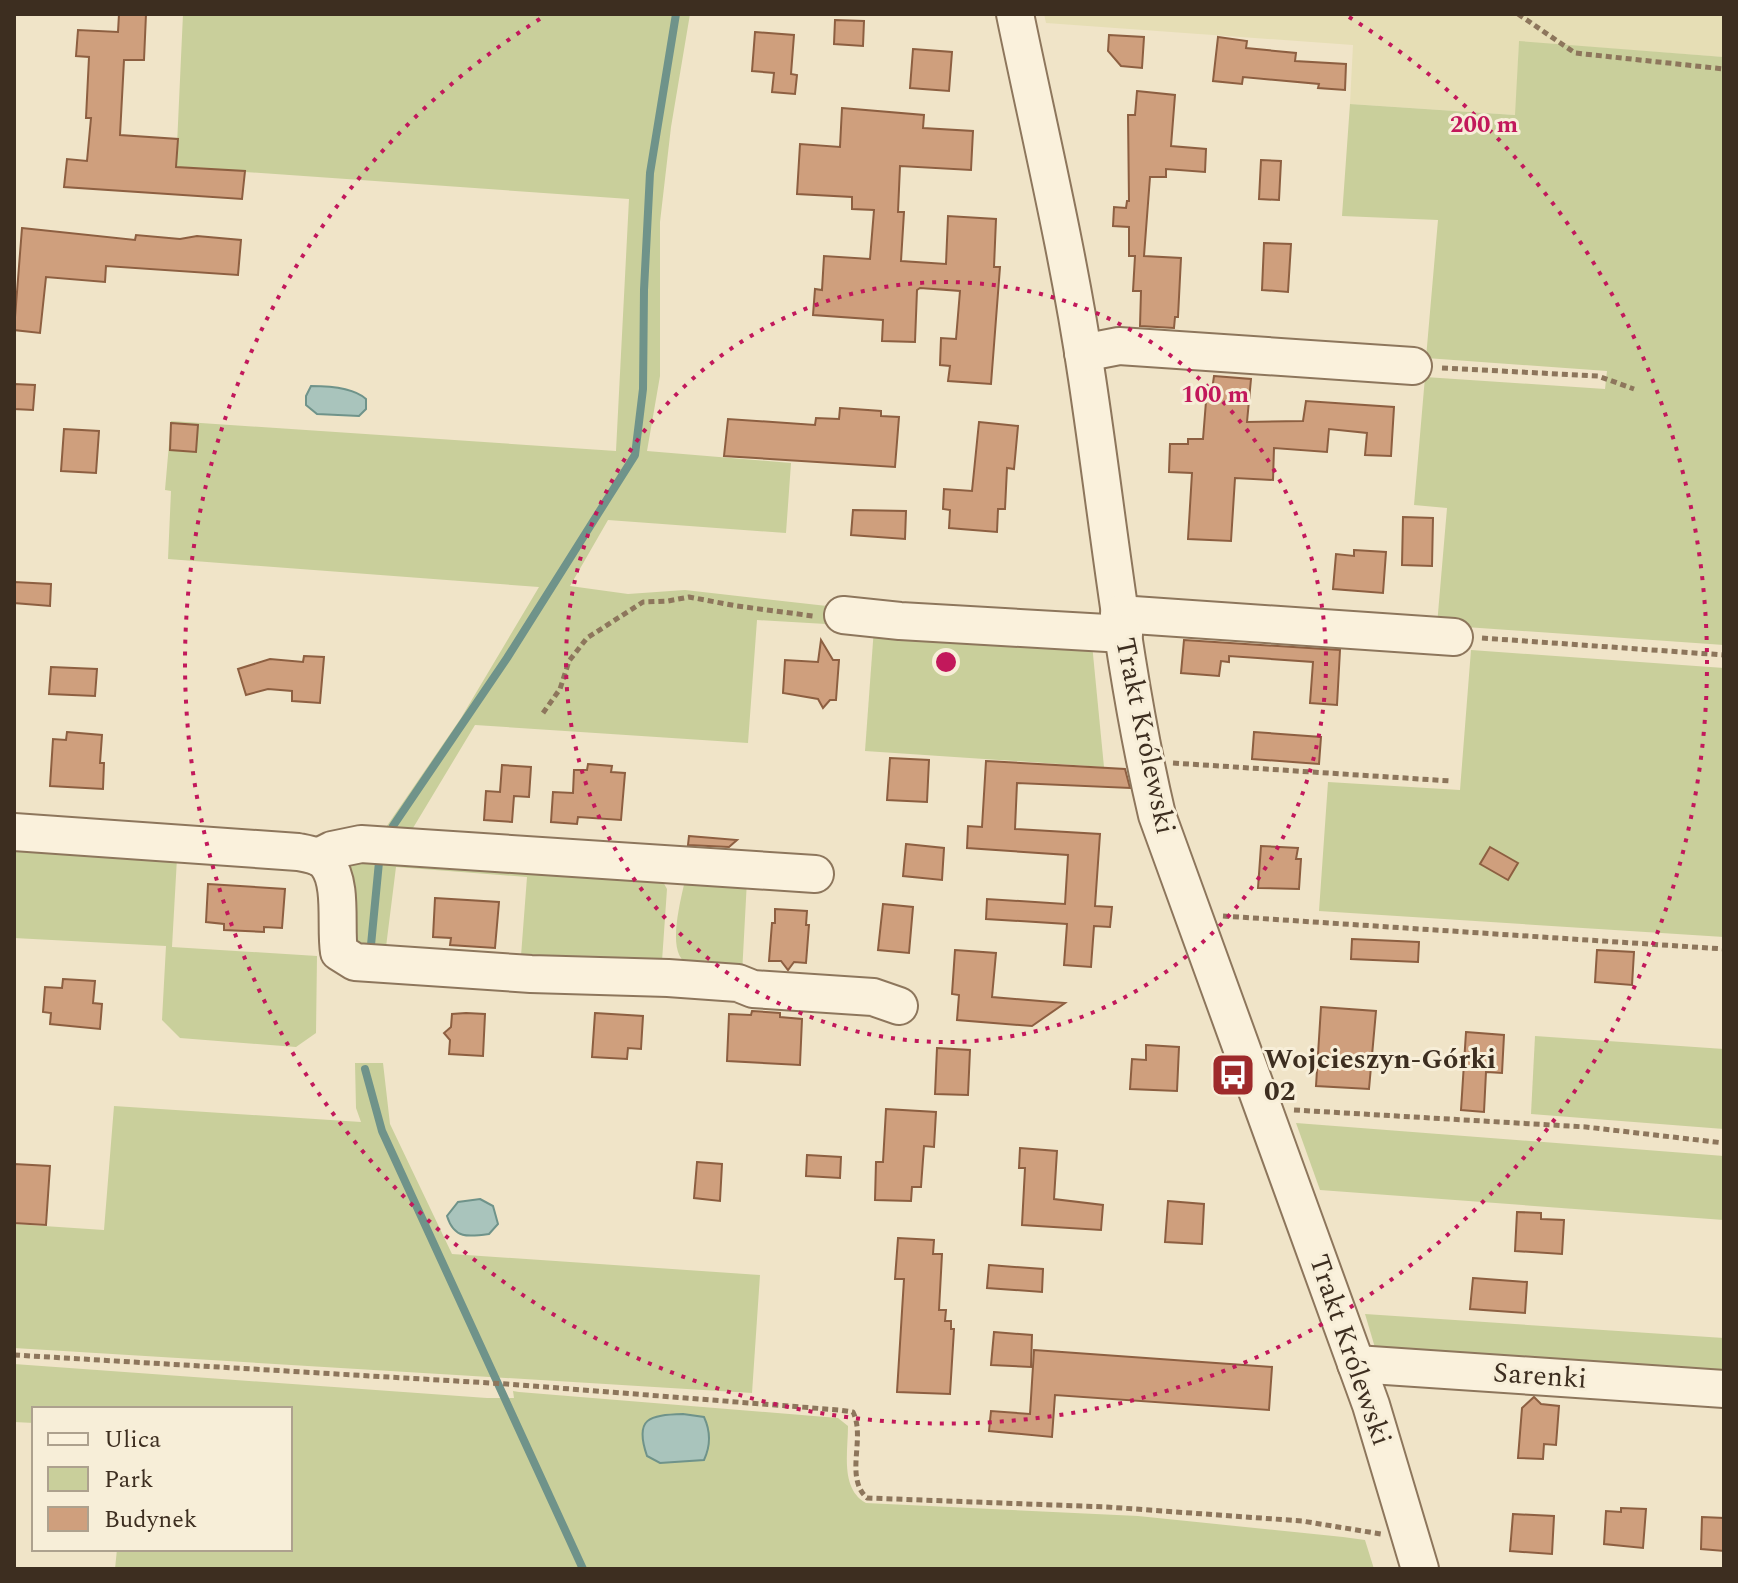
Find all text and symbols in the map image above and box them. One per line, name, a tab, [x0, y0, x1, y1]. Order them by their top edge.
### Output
text: 200 m	[1450, 107, 1518, 143]
text: 100 m	[1181, 377, 1249, 413]
street label: Trakt Królewski	[1103, 634, 1187, 838]
centre of rings	[932, 648, 960, 676]
place label: Wojcieszyn-Górki 02	[1264, 1038, 1496, 1113]
bus stop icon: Wojcieszyn-Górki 02	[1209, 1051, 1257, 1099]
street label: Trakt Królewski	[1297, 1248, 1403, 1452]
street label: Sarenki	[1492, 1351, 1588, 1401]
legend	[32, 1407, 292, 1551]
text: Ulica	[104, 1422, 161, 1458]
text: Park	[104, 1462, 154, 1498]
text: Budynek	[104, 1502, 197, 1538]

